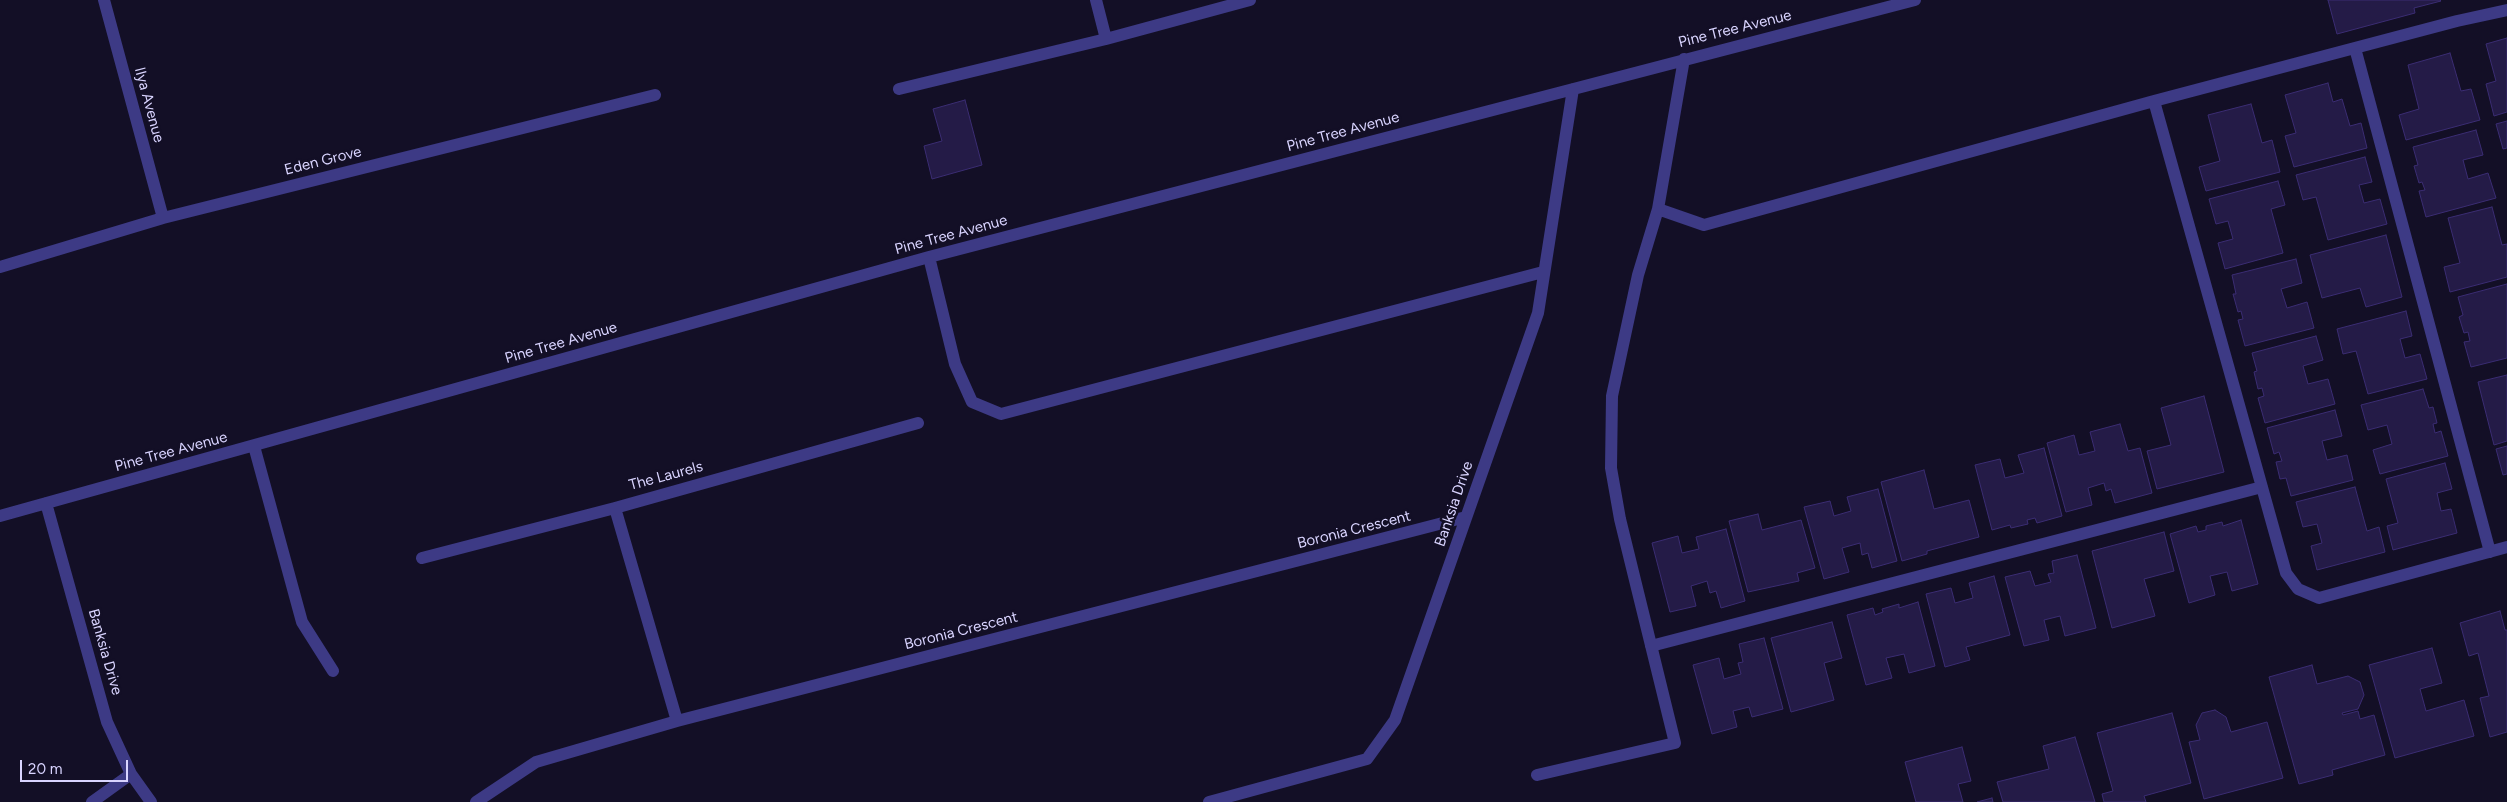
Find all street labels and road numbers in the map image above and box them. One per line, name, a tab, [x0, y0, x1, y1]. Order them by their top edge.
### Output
street label: Pine Tree Avenue	[1677, 6, 1793, 52]
street label: Ilya Avenue	[130, 65, 168, 145]
street label: Pine Tree Avenue	[1285, 108, 1401, 156]
street label: Eden Grove	[283, 143, 363, 179]
street label: Pine Tree Avenue	[893, 211, 1009, 259]
street label: Pine Tree Avenue	[503, 318, 619, 368]
street label: Pine Tree Avenue	[113, 428, 229, 476]
street label: The Laurels	[627, 457, 705, 495]
street label: Banksia Drive	[1431, 459, 1477, 549]
street label: Boronia Crescent	[1295, 507, 1413, 553]
street label: Banksia Drive	[84, 607, 126, 697]
street label: Boronia Crescent	[902, 608, 1020, 654]

